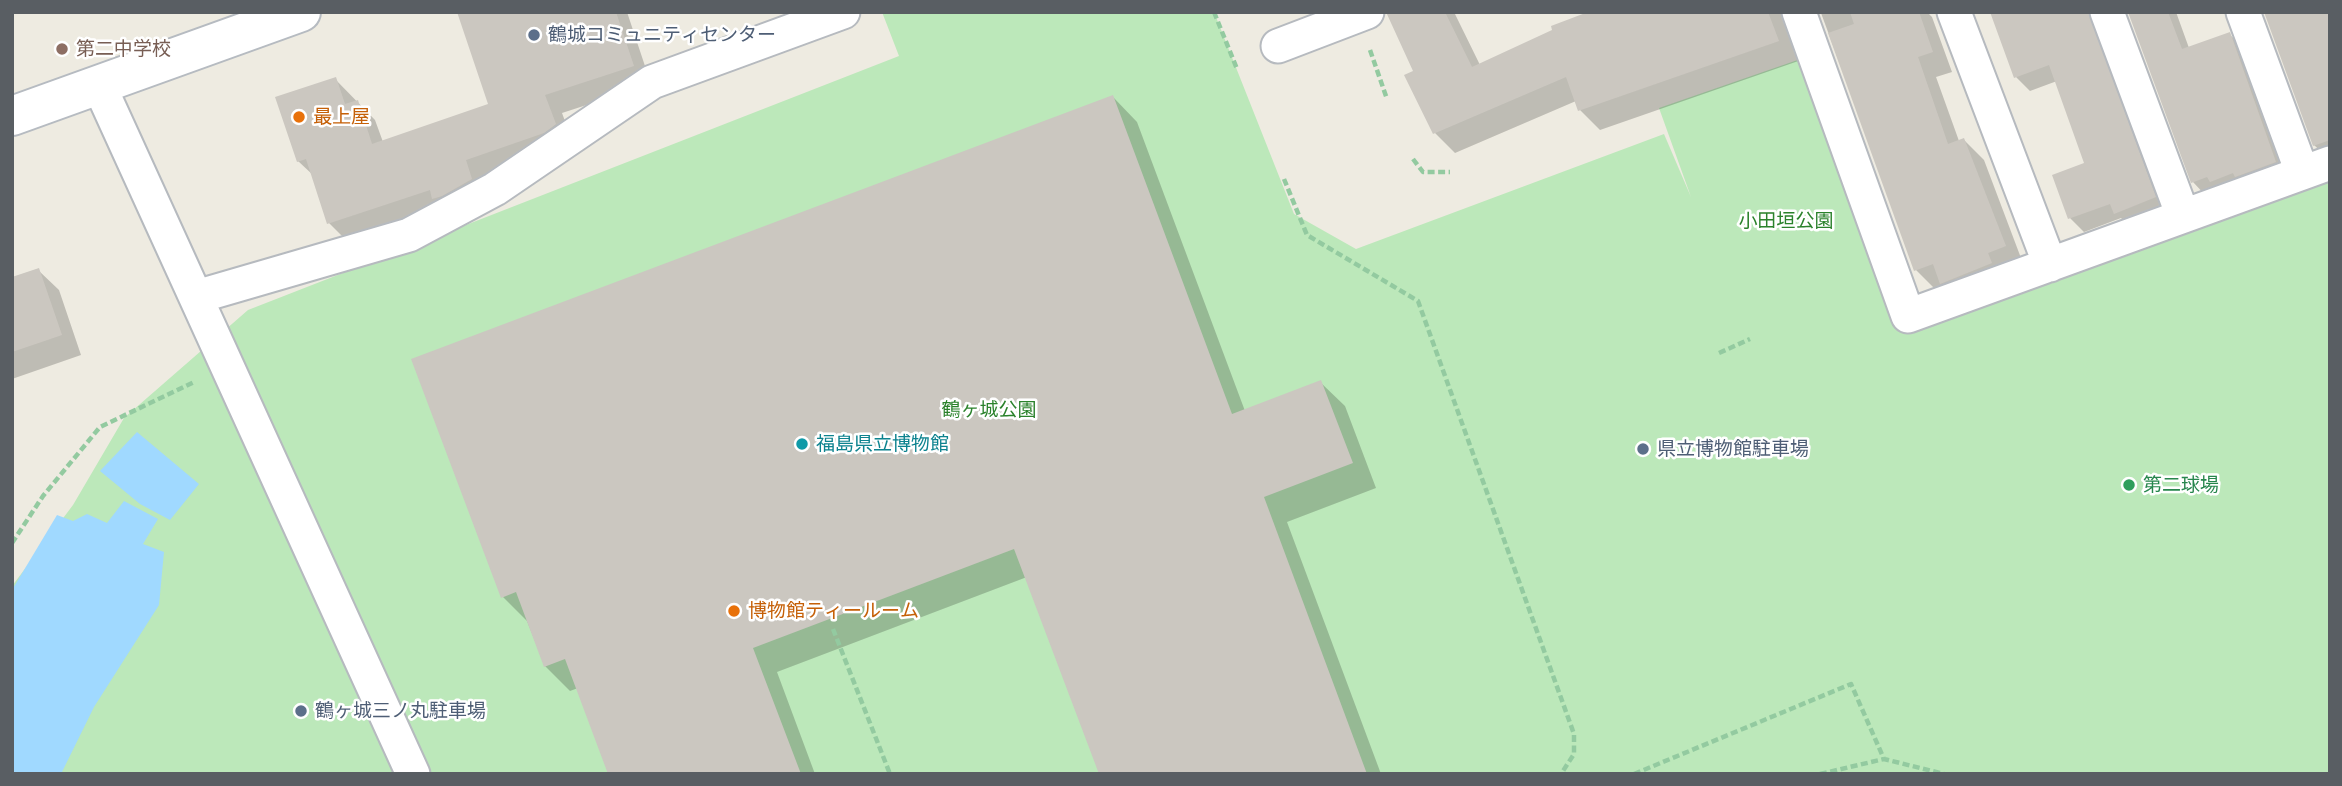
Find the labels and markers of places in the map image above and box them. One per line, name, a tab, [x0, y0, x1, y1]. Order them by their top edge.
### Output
place label: 鶴城コミュニティセンター	[548, 24, 776, 46]
marker: 鶴城コミュニティセンター	[526, 27, 542, 43]
place label: 第二中学校	[76, 38, 171, 60]
marker: 第二中学校	[54, 41, 70, 57]
place label: 最上屋	[313, 106, 370, 128]
marker: 最上屋	[291, 109, 307, 125]
place label: 福島県立博物館	[816, 433, 949, 455]
marker: 福島県立博物館	[794, 436, 810, 452]
place label: 県立博物館駐車場	[1657, 438, 1809, 460]
marker: 県立博物館駐車場	[1635, 441, 1651, 457]
place label: 第二球場	[2143, 474, 2219, 496]
marker: 第二球場	[2121, 477, 2137, 493]
place label: 博物館ティールーム	[748, 600, 919, 622]
marker: 博物館ティールーム	[726, 603, 742, 619]
place label: 鶴ヶ城三ノ丸駐車場	[315, 700, 486, 722]
marker: 鶴ヶ城三ノ丸駐車場	[293, 703, 309, 719]

